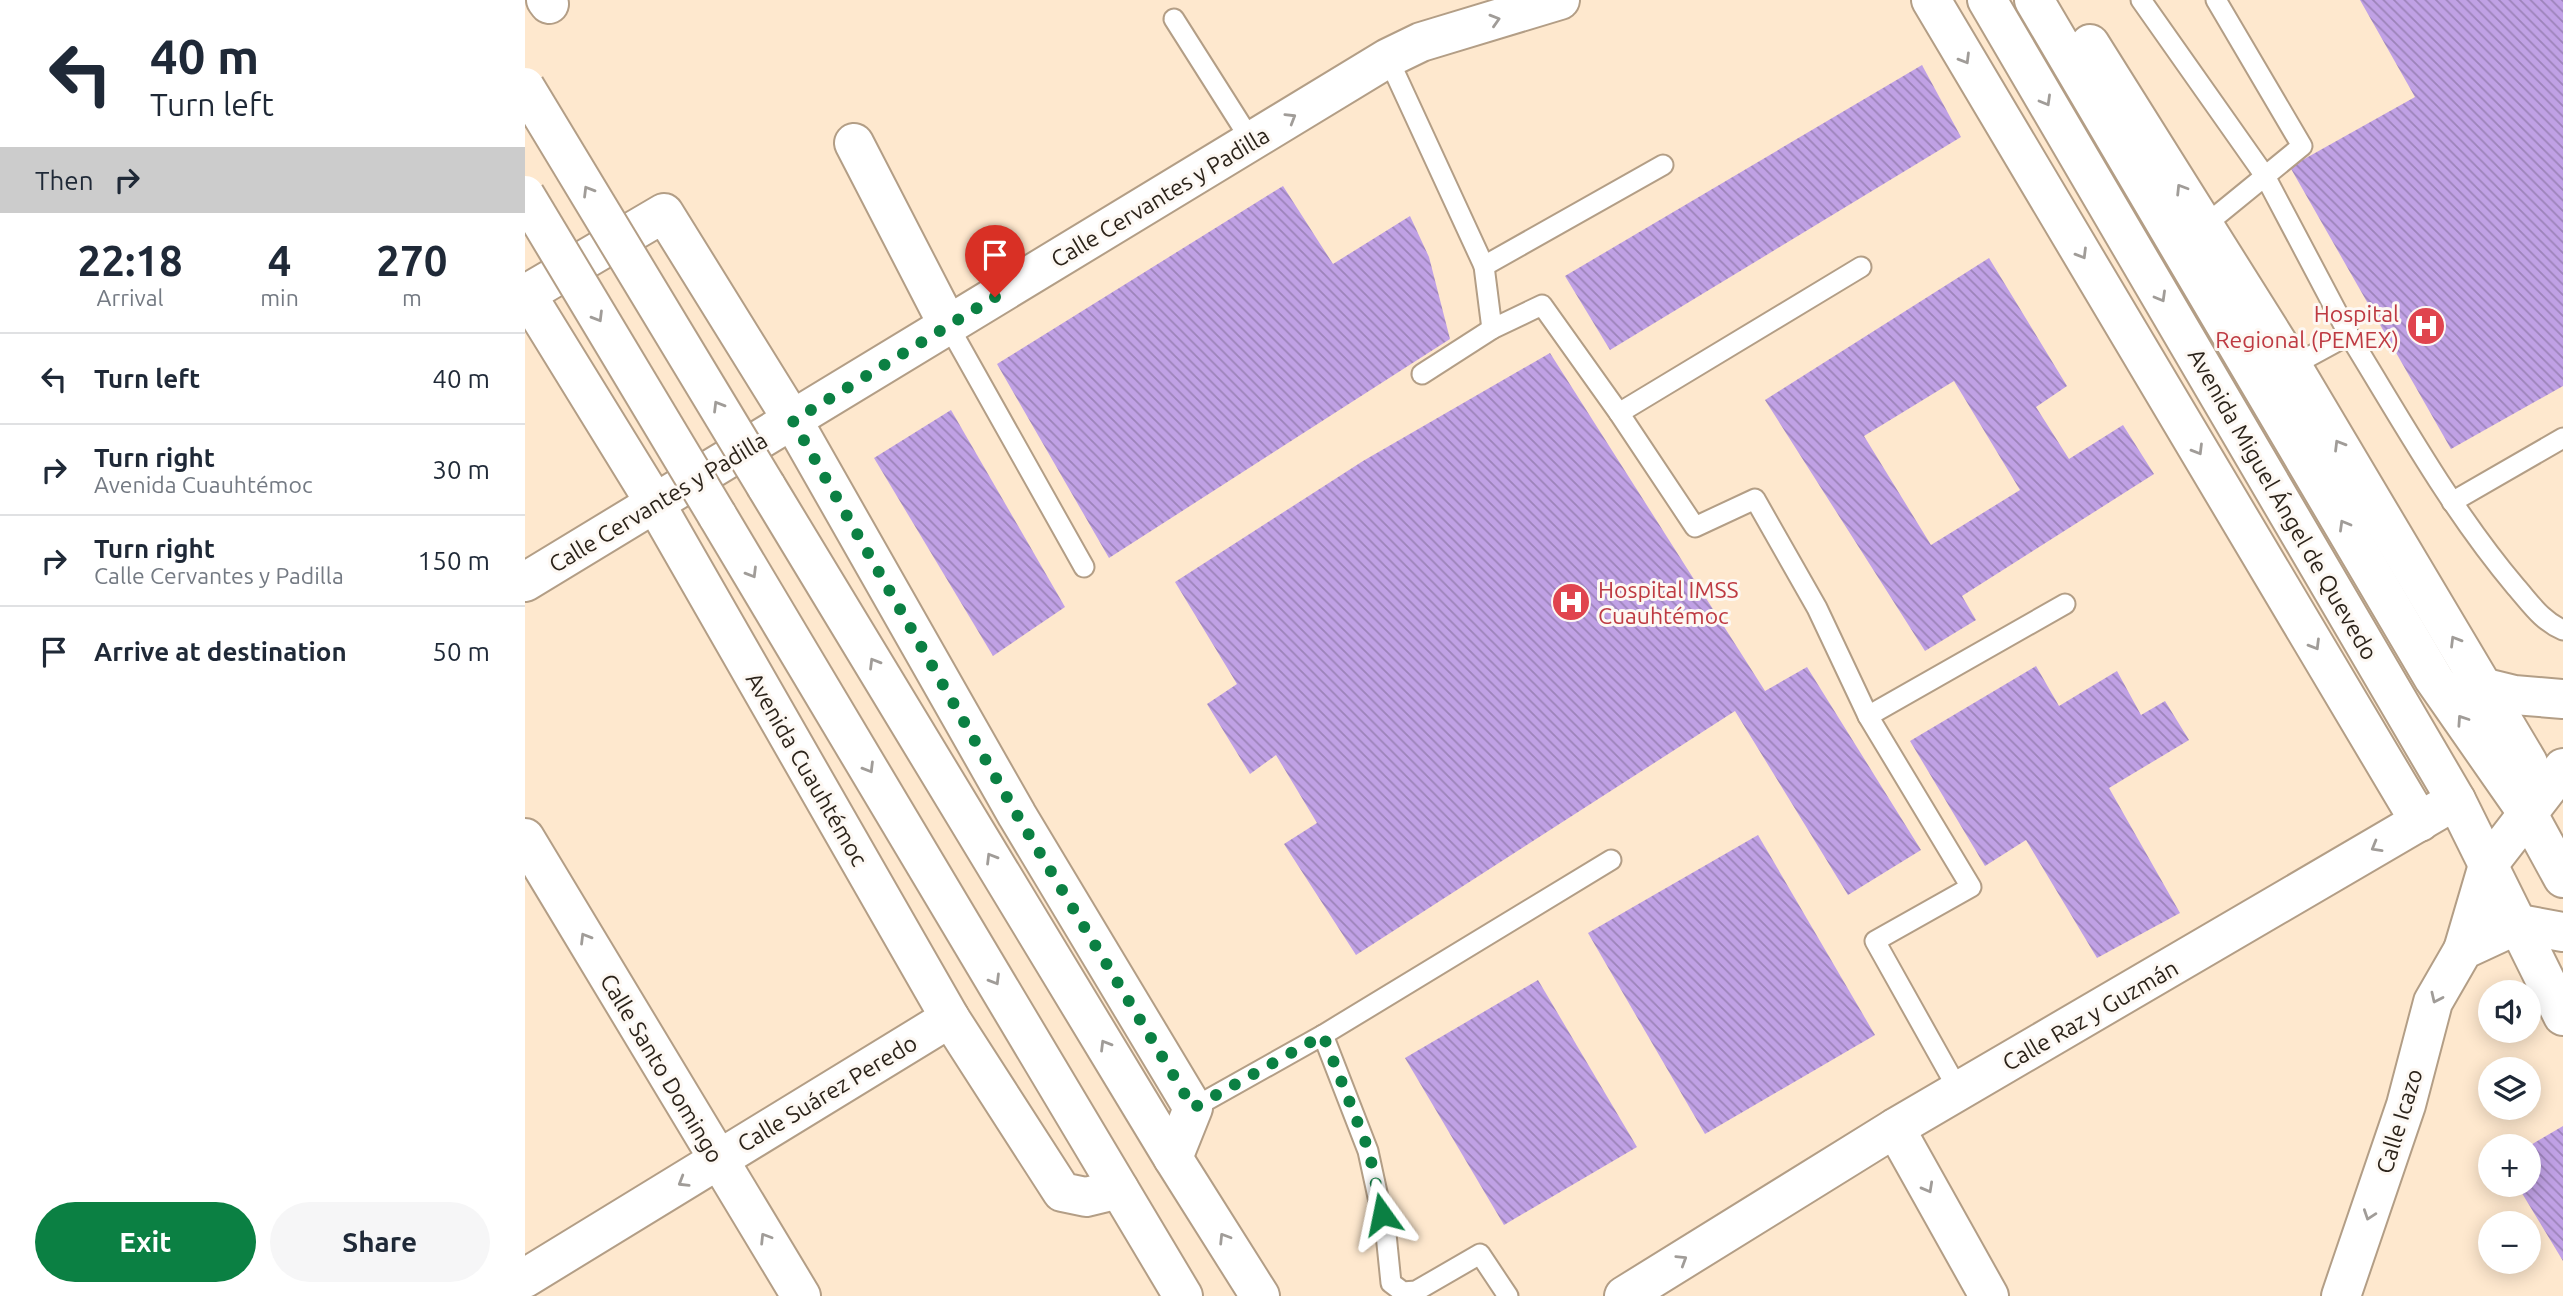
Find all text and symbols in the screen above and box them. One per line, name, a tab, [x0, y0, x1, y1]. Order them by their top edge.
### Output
one-way arrow	[1488, 13, 1500, 28]
icon: left	[35, 28, 126, 119]
text: 40 m	[150, 28, 259, 83]
one-way arrow	[1957, 51, 1970, 64]
text: Turn left	[150, 86, 274, 122]
one-way arrow	[2038, 94, 2051, 107]
one-way arrow	[1284, 113, 1297, 126]
street label: Calle Cervantes y Padilla	[1047, 122, 1273, 272]
icon: right	[108, 161, 146, 199]
text: Then	[35, 166, 94, 195]
one-way arrow	[2177, 184, 2190, 197]
one-way arrow	[583, 185, 596, 198]
pin	[965, 225, 1025, 297]
icon: arrive	[976, 236, 1014, 274]
text: 22:18	[78, 237, 183, 284]
text: 4	[268, 237, 291, 284]
text: 270	[376, 237, 447, 284]
one-way arrow	[2074, 247, 2087, 260]
text: Arrival	[97, 285, 164, 310]
text: min	[260, 285, 299, 310]
text: m	[402, 285, 422, 310]
one-way arrow	[2153, 290, 2166, 303]
place label: Hospital Regional (PEMEX)	[2215, 301, 2399, 353]
hospital icon: Hospital Regional (PEMEX)	[2405, 305, 2447, 347]
one-way arrow	[590, 309, 603, 322]
street label: Avenida Miguel Ángel de Quevedo	[2183, 344, 2383, 664]
icon: left	[35, 360, 73, 398]
text: Turn left	[94, 364, 200, 393]
text: 40 m	[432, 364, 490, 393]
one-way arrow	[714, 401, 727, 414]
street label: Calle Cervantes y Padilla	[545, 427, 771, 577]
one-way arrow	[2335, 440, 2348, 453]
one-way arrow	[2190, 442, 2203, 455]
text: Turn right	[94, 443, 215, 472]
icon: right	[35, 451, 73, 489]
text: 30 m	[432, 455, 490, 484]
text: Avenida Cuauhtémoc	[94, 472, 313, 497]
one-way arrow	[2340, 520, 2353, 533]
text: Turn right	[94, 534, 215, 563]
icon: right	[35, 542, 73, 580]
text: 150 m	[418, 546, 490, 575]
text: Calle Cervantes y Padilla	[94, 563, 344, 588]
one-way arrow	[744, 566, 757, 579]
place label: Hospital IMSS Cuauhtémoc	[1598, 577, 1739, 628]
hospital icon: Hospital IMSS Cuauhtémoc	[1550, 581, 1592, 623]
icon: arrive	[35, 633, 73, 671]
one-way arrow	[2450, 636, 2463, 649]
text: Arrive at destination	[94, 637, 347, 666]
text: 50 m	[432, 637, 490, 666]
one-way arrow	[2306, 637, 2319, 650]
one-way arrow	[869, 658, 882, 671]
street label: Avenida Cuauhtémoc	[742, 668, 873, 870]
one-way arrow	[2458, 715, 2470, 728]
one-way arrow	[861, 761, 874, 774]
one-way arrow	[2371, 839, 2383, 852]
one-way arrow	[987, 852, 1000, 865]
one-way arrow	[580, 932, 593, 945]
street label: Calle Raz y Guzmán	[1998, 955, 2182, 1075]
street label: Calle Santo Domingo	[596, 969, 728, 1167]
one-way arrow	[987, 973, 1000, 986]
map controls	[2478, 980, 2541, 1274]
button: sound	[2478, 980, 2541, 1043]
one-way arrow	[2431, 991, 2445, 1003]
street label: Calle Suárez Peredo	[733, 1030, 921, 1156]
one-way arrow	[1100, 1039, 1113, 1052]
button: layers	[2478, 1057, 2541, 1120]
street label: Calle Icazo	[2371, 1066, 2427, 1176]
button: +	[2478, 1134, 2541, 1197]
one-way arrow	[678, 1173, 691, 1186]
position arrow	[1345, 1177, 1419, 1251]
one-way arrow	[1920, 1181, 1933, 1193]
button: Exit	[35, 1202, 256, 1282]
button: Share	[270, 1202, 490, 1282]
one-way arrow	[2363, 1209, 2377, 1221]
button: −	[2478, 1211, 2541, 1274]
one-way arrow	[760, 1232, 773, 1245]
one-way arrow	[1219, 1233, 1232, 1246]
one-way arrow	[1674, 1256, 1687, 1269]

